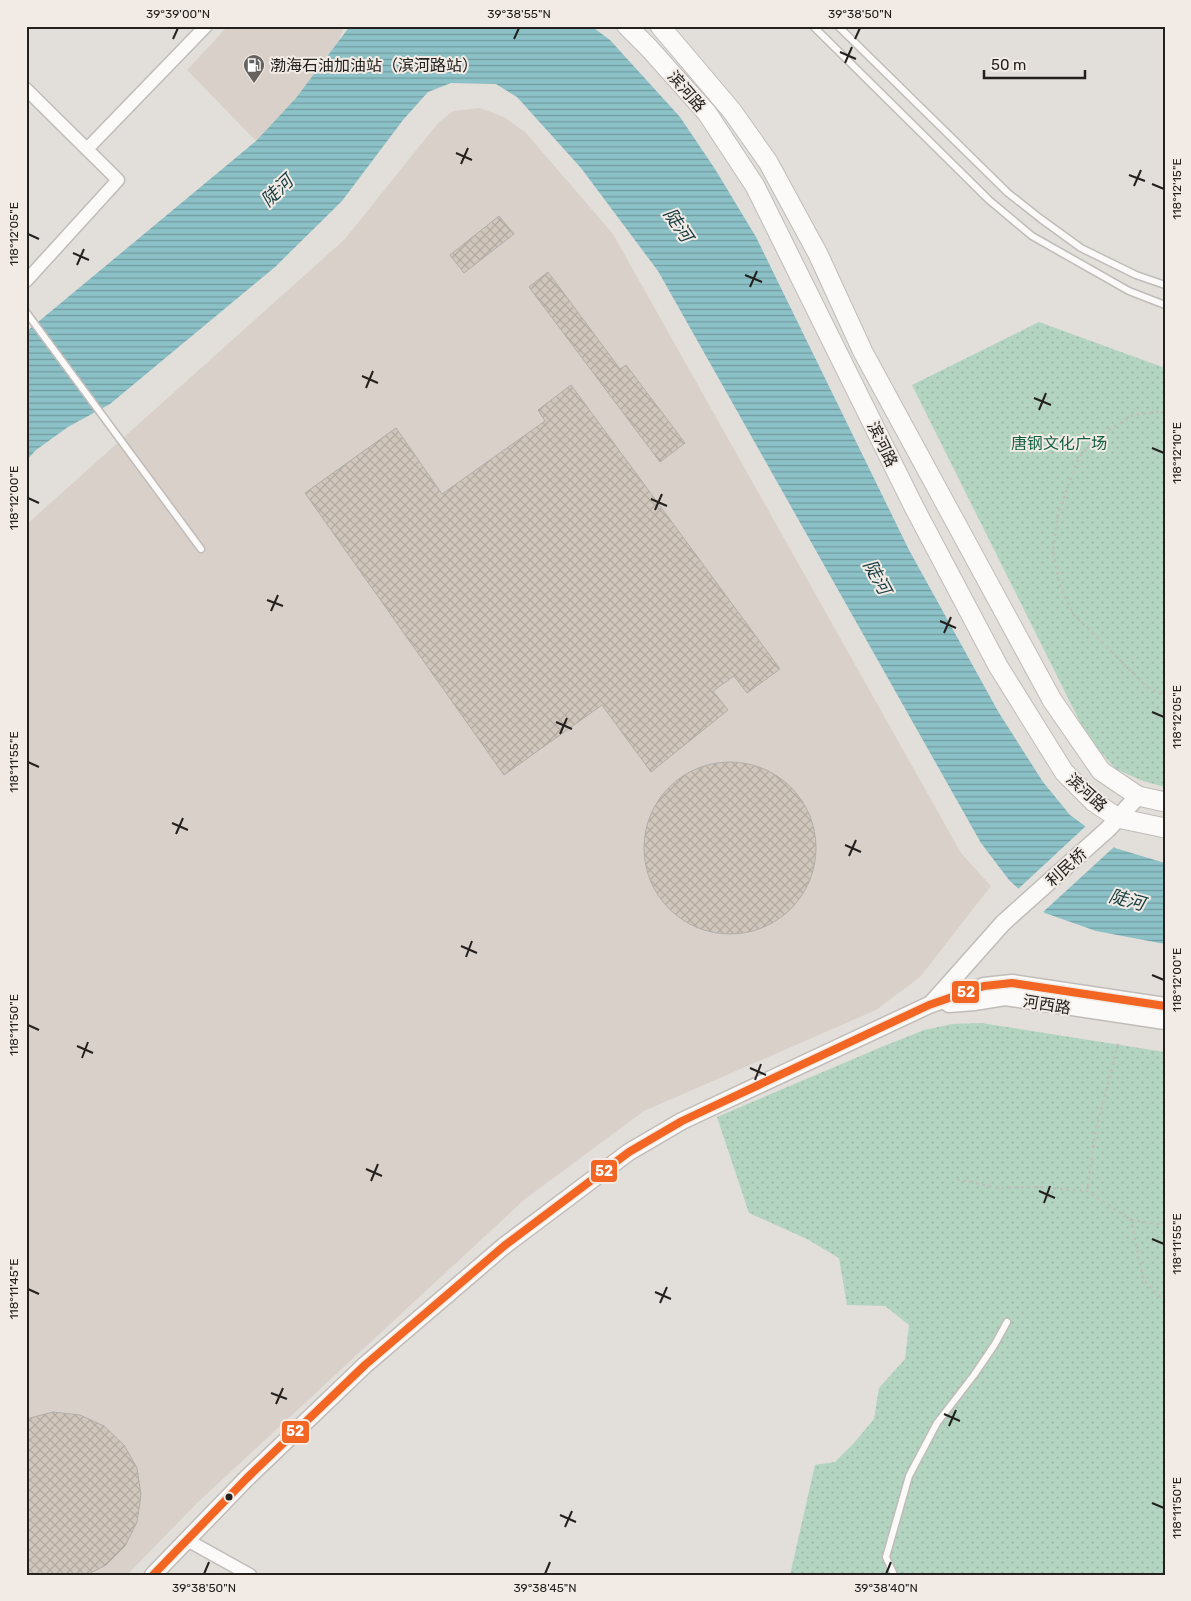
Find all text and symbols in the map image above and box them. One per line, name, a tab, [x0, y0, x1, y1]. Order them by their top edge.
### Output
text: 39°39'00"N	[146, 7, 210, 21]
text: 39°38'55"N	[487, 7, 551, 21]
text: 39°38'50"N	[828, 7, 892, 21]
scale bar	[984, 48, 1085, 80]
fuel station icon: 渤海石油加油站（滨河路站）	[242, 53, 266, 84]
place label: 渤海石油加油站（滨河路站）	[270, 56, 478, 75]
text: 50 m	[991, 56, 1026, 74]
street label: 滨河路	[664, 67, 710, 116]
text: 118°12'15"E	[1170, 158, 1184, 220]
water label: 陡河	[256, 168, 300, 211]
text: 118°12'05"E	[7, 202, 21, 266]
water label: 陡河	[659, 204, 699, 249]
street label: 滨河路	[863, 418, 902, 470]
text: 118°12'10"E	[1170, 422, 1184, 484]
park label: 唐钢文化广场	[1011, 434, 1107, 453]
text: 118°12'00"E	[7, 466, 21, 530]
water label: 陡河	[859, 556, 897, 601]
text: 118°12'05"E	[1170, 685, 1184, 749]
text: 118°11'55"E	[7, 731, 21, 793]
street label: 滨河路	[1062, 769, 1111, 815]
street label: 利民桥	[1042, 844, 1091, 890]
water label: 陡河	[1107, 885, 1150, 916]
text: 118°12'00"E	[1170, 948, 1184, 1012]
line badge: 52	[951, 980, 980, 1004]
text: 52	[957, 984, 975, 1001]
street label: 河西路	[1022, 991, 1072, 1018]
text: 118°11'50"E	[7, 994, 21, 1056]
line badge: 52	[590, 1159, 618, 1183]
text: 52	[595, 1163, 613, 1180]
text: 118°11'55"E	[1170, 1213, 1184, 1275]
text: 118°11'45"E	[7, 1258, 21, 1320]
line badge: 52	[281, 1420, 310, 1444]
text: 52	[286, 1423, 304, 1440]
text: 118°11'50"E	[1170, 1477, 1184, 1539]
unlabelled marker	[224, 1492, 234, 1502]
text: 39°38'50"N	[172, 1581, 236, 1595]
text: 39°38'45"N	[513, 1581, 577, 1595]
text: 39°38'40"N	[854, 1581, 918, 1595]

